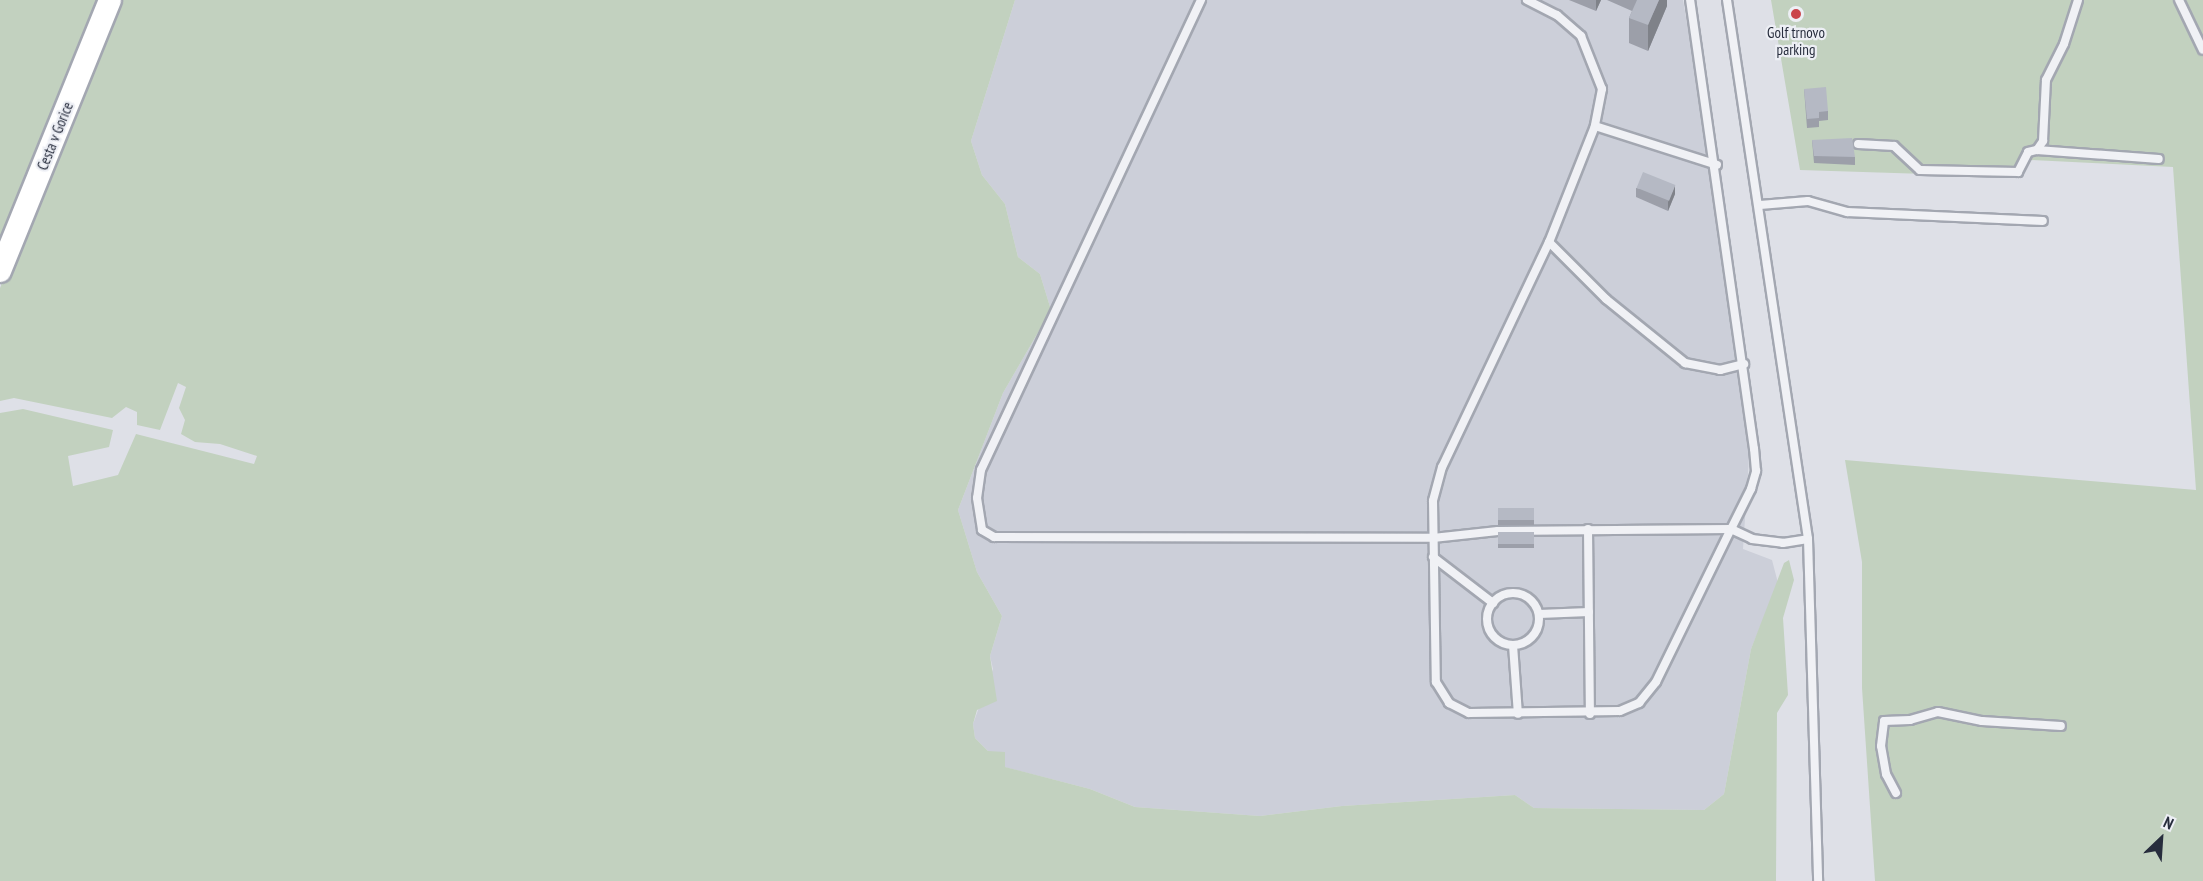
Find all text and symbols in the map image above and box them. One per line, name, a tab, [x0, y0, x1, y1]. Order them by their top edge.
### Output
marker: Golf trnovo parking	[1789, 7, 1803, 21]
place label: Golf trnovo parking	[1767, 23, 1825, 58]
street label: Cesta v Gorice	[33, 99, 77, 173]
north arrow	[2131, 809, 2191, 869]
text: N	[2160, 812, 2177, 834]

